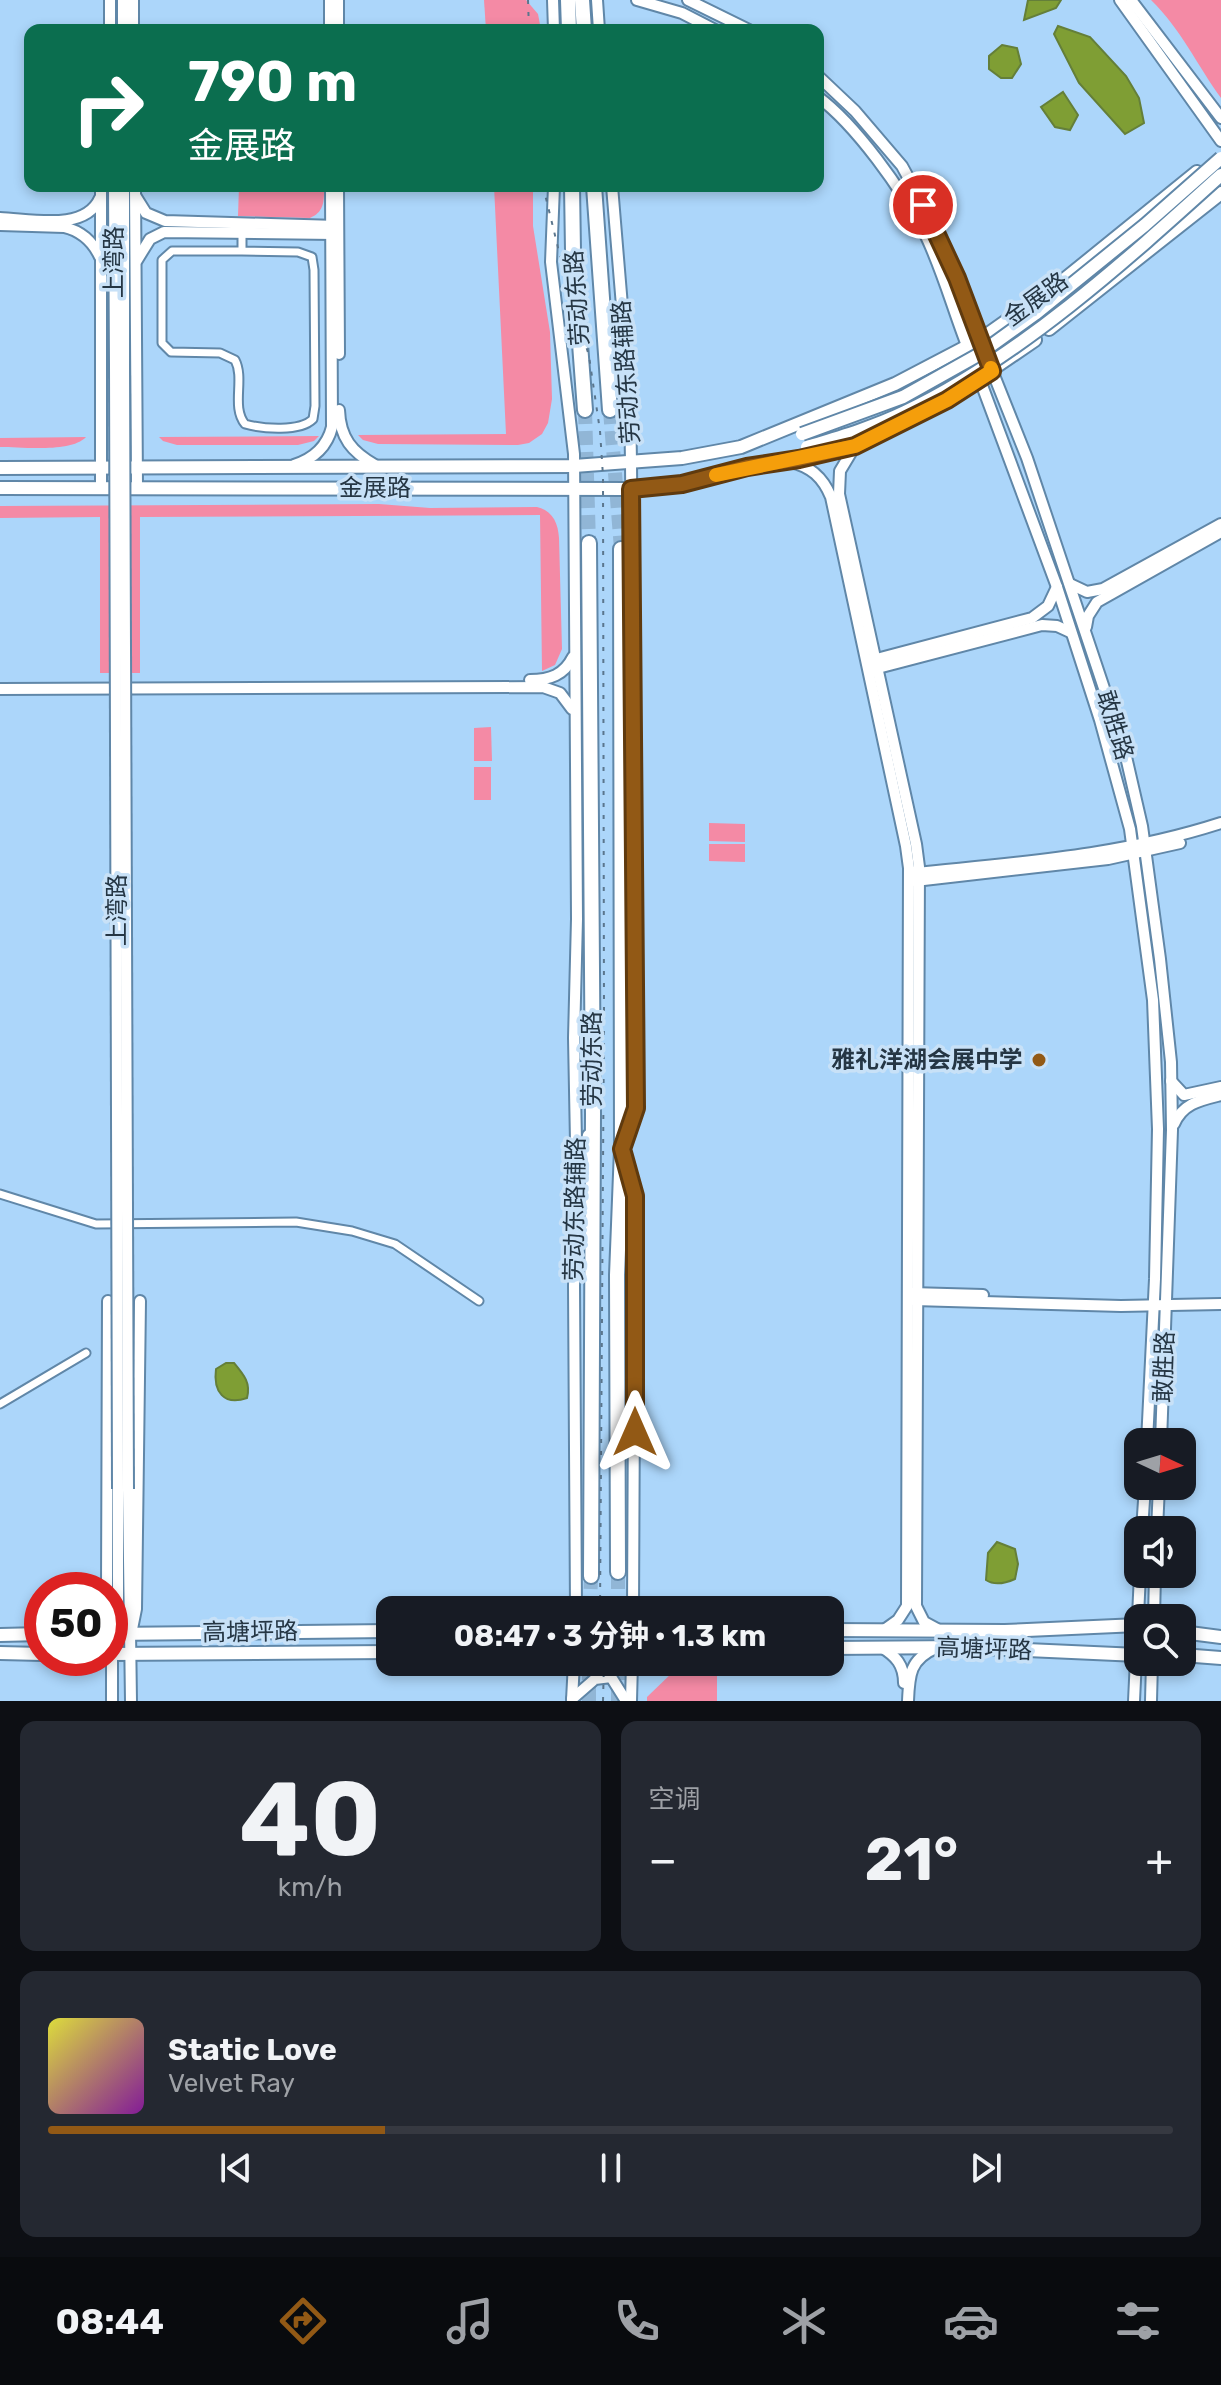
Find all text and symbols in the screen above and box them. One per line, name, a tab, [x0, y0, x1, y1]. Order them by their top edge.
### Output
text: 790 m	[188, 49, 357, 115]
icon: right	[56, 56, 160, 160]
text: 金展路	[188, 124, 296, 167]
pin	[889, 171, 957, 239]
icon: arrive	[901, 183, 945, 227]
street label: 上湾路	[100, 226, 128, 298]
street label: 劳动东路	[560, 249, 594, 347]
street label: 金展路	[999, 267, 1073, 331]
street label: 劳动东路辅路	[607, 299, 645, 445]
street label: 金展路	[339, 474, 411, 502]
street label: 敢胜路	[1091, 686, 1139, 764]
street label: 上湾路	[103, 874, 131, 946]
street label: 劳动东路	[578, 1011, 606, 1107]
place label: 雅礼洋湖会展中学	[831, 1046, 1023, 1074]
marker: 雅礼洋湖会展中学	[1030, 1051, 1048, 1069]
street label: 劳动东路辅路	[560, 1137, 590, 1281]
street label: 敢胜路	[1149, 1331, 1179, 1403]
position arrow	[593, 1390, 677, 1474]
north arrow	[1124, 1428, 1196, 1500]
map controls	[1124, 1428, 1196, 1676]
button: sound	[1124, 1516, 1196, 1588]
speed limit sign: 50	[24, 1572, 128, 1676]
button: search	[1124, 1604, 1196, 1676]
street label: 高塘坪路	[202, 1617, 298, 1647]
text: 08:47 · 3 分钟 · 1.3 km	[454, 1618, 766, 1654]
street label: 高塘坪路	[936, 1633, 1032, 1665]
text: 40	[239, 1758, 381, 1881]
text: 空调	[649, 1784, 701, 1815]
text: 21°	[865, 1824, 958, 1895]
text: −	[649, 1834, 677, 1886]
text: +	[1146, 1834, 1173, 1886]
text: km/h	[278, 1872, 343, 1903]
text: Static Love	[168, 2032, 337, 2068]
text: Velvet Ray	[168, 2068, 295, 2099]
icon: previous	[214, 2146, 258, 2190]
icon: pause	[589, 2146, 633, 2190]
icon: next	[964, 2146, 1008, 2190]
icon: directions	[275, 2293, 331, 2349]
icon: music	[442, 2293, 498, 2349]
icon: phone	[609, 2293, 665, 2349]
icon: climate	[776, 2293, 832, 2349]
icon: car	[943, 2293, 999, 2349]
icon: filters	[1110, 2293, 1166, 2349]
text: 08:44	[55, 2300, 164, 2343]

